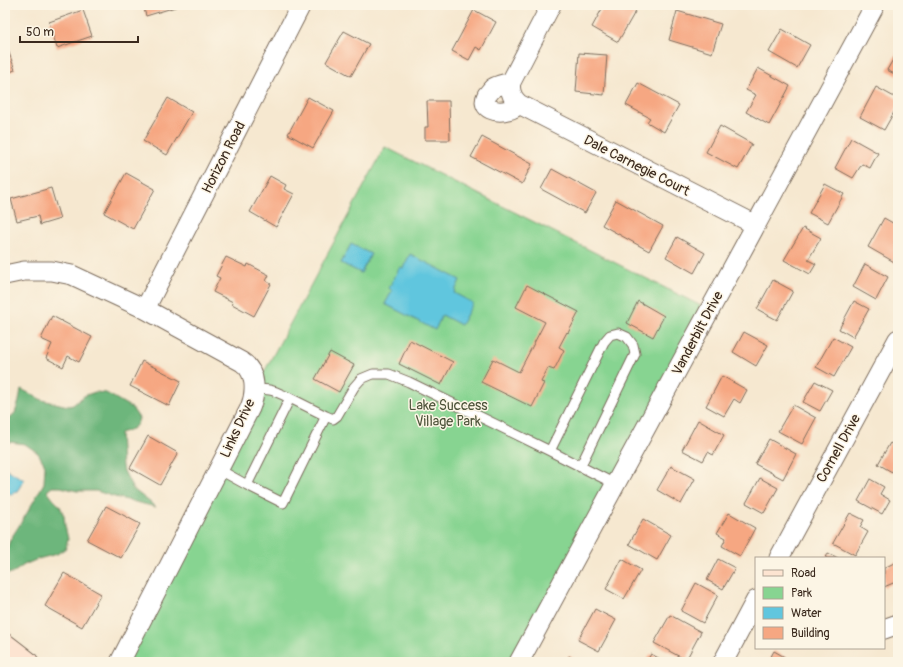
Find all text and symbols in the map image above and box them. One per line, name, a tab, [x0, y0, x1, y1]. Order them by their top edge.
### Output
scale bar	[20, 18, 138, 44]
text: 50 m	[26, 25, 54, 40]
street label: Horizon Road	[198, 118, 249, 196]
street label: Dale Carnegie Court	[581, 131, 693, 200]
street label: Vanderbilt Drive	[668, 288, 727, 378]
street label: Links Drive	[216, 396, 259, 460]
park label: Lake Success Village Park	[408, 397, 488, 430]
street label: Cornell Drive	[813, 411, 864, 485]
legend	[755, 557, 885, 649]
text: Road	[791, 566, 816, 581]
text: Park	[791, 586, 812, 601]
text: Water	[791, 606, 822, 621]
text: Building	[791, 626, 830, 641]

